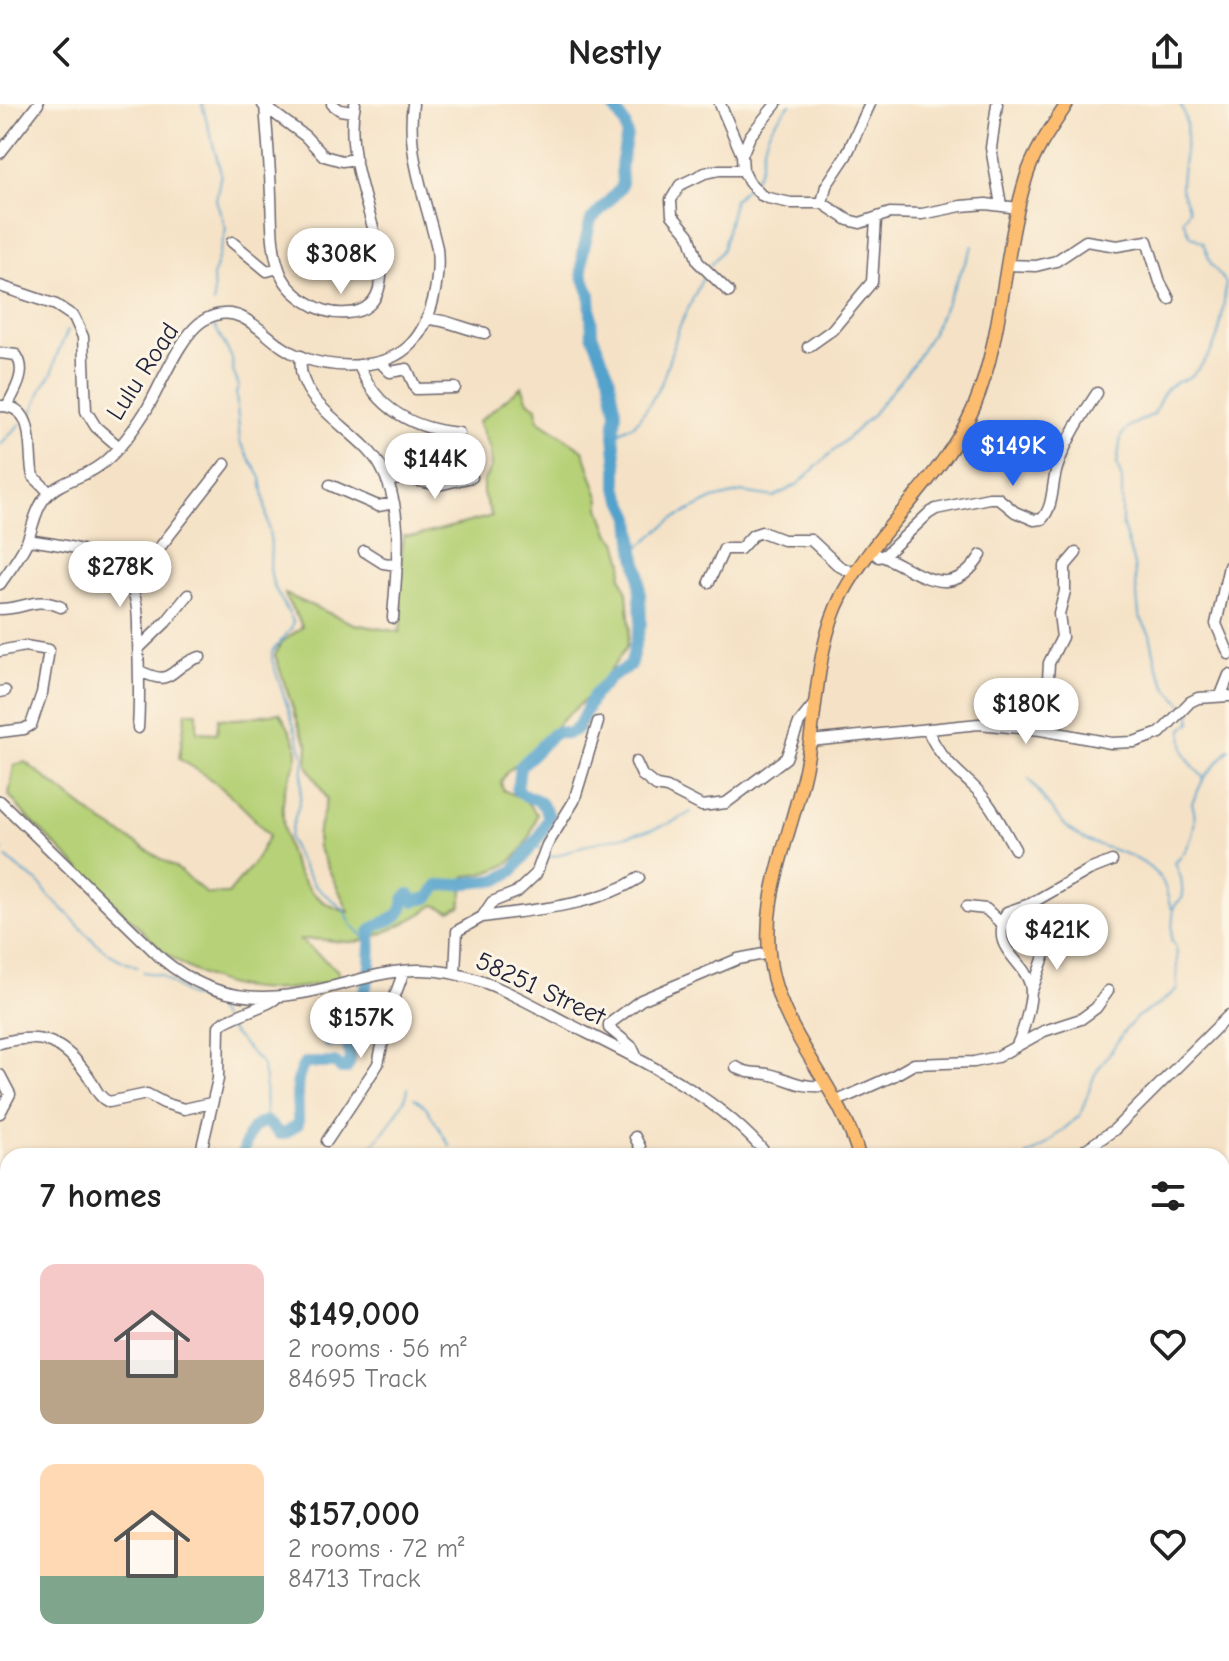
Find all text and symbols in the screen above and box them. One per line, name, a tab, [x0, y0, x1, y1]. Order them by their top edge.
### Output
icon: back	[40, 30, 84, 74]
icon: share	[1145, 30, 1189, 74]
text: Nestly	[568, 32, 661, 73]
pin: $308K	[285, 228, 397, 296]
text: $308K	[305, 239, 377, 269]
street label: Lulu Road	[100, 317, 185, 426]
pin: $149K	[957, 420, 1069, 488]
text: $149K	[980, 431, 1046, 461]
pin: $144K	[379, 433, 491, 501]
text: $144K	[403, 444, 467, 474]
pin: $278K	[64, 541, 176, 609]
text: $278K	[86, 552, 154, 582]
pin: $180K	[970, 678, 1082, 746]
text: $180K	[992, 689, 1060, 719]
pin: $421K	[1001, 904, 1113, 972]
text: $421K	[1024, 915, 1090, 945]
street label: 58251 Street	[471, 946, 611, 1033]
pin: $157K	[305, 992, 417, 1060]
text: $157K	[328, 1003, 394, 1033]
icon: filters	[1146, 1174, 1190, 1218]
text: 7 homes	[40, 1176, 161, 1216]
text: $149,000	[288, 1294, 420, 1334]
icon: home	[104, 1296, 200, 1392]
icon: heart	[1146, 1322, 1190, 1366]
text: 2 rooms · 56 m²	[288, 1334, 467, 1364]
text: 84695 Track	[288, 1364, 427, 1394]
text: $157,000	[288, 1494, 420, 1534]
icon: home	[104, 1496, 200, 1592]
icon: heart	[1146, 1522, 1190, 1566]
text: 2 rooms · 72 m²	[288, 1534, 465, 1564]
text: 84713 Track	[288, 1564, 420, 1594]

